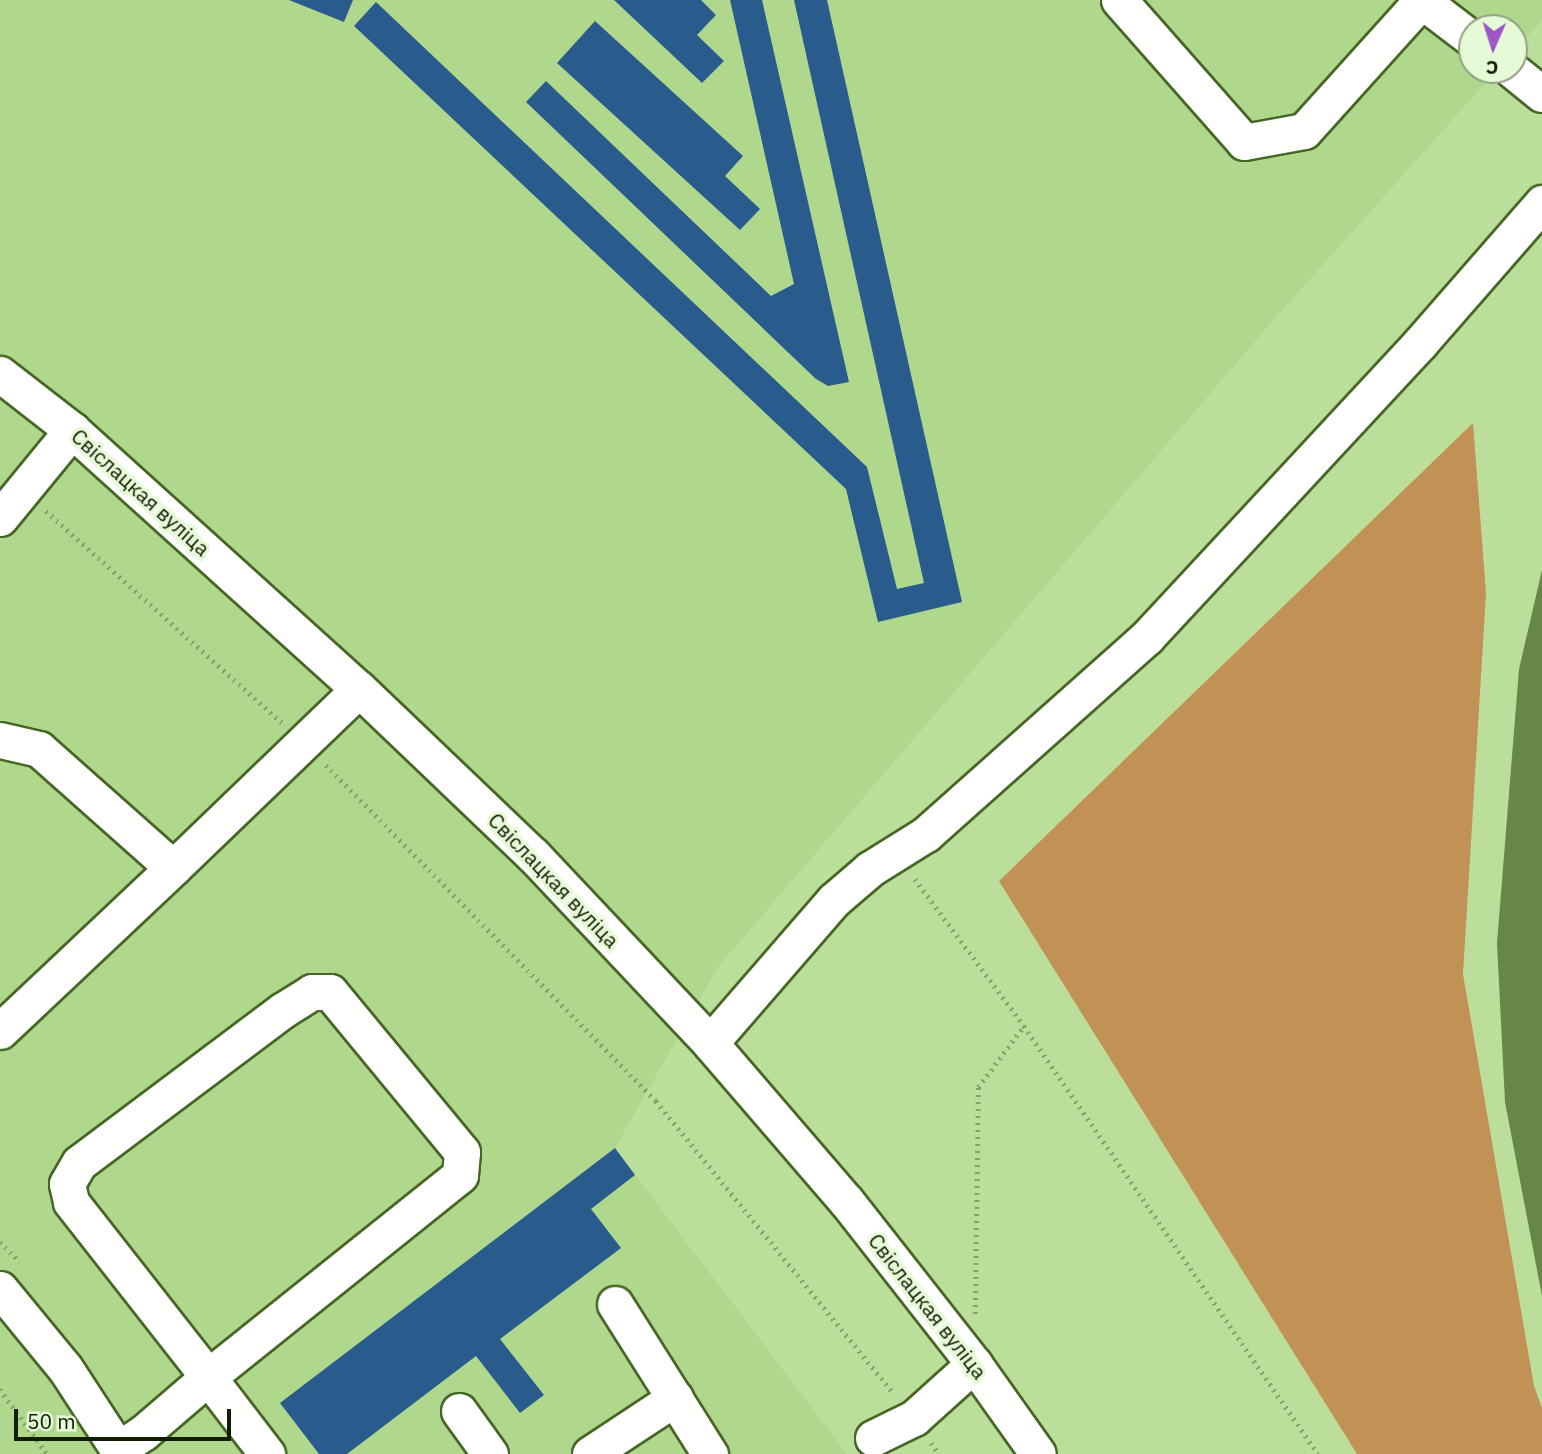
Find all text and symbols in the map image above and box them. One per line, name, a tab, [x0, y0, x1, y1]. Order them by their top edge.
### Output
north arrow	[1458, 14, 1528, 84]
text: С	[1485, 56, 1499, 80]
street label: Свіслацкая вуліца	[67, 423, 215, 561]
street label: Свіслацкая вуліца	[483, 807, 625, 953]
street label: Свіслацкая вуліца	[863, 1228, 993, 1384]
scale bar	[18, 1394, 234, 1438]
text: 50 m	[27, 1407, 76, 1435]

